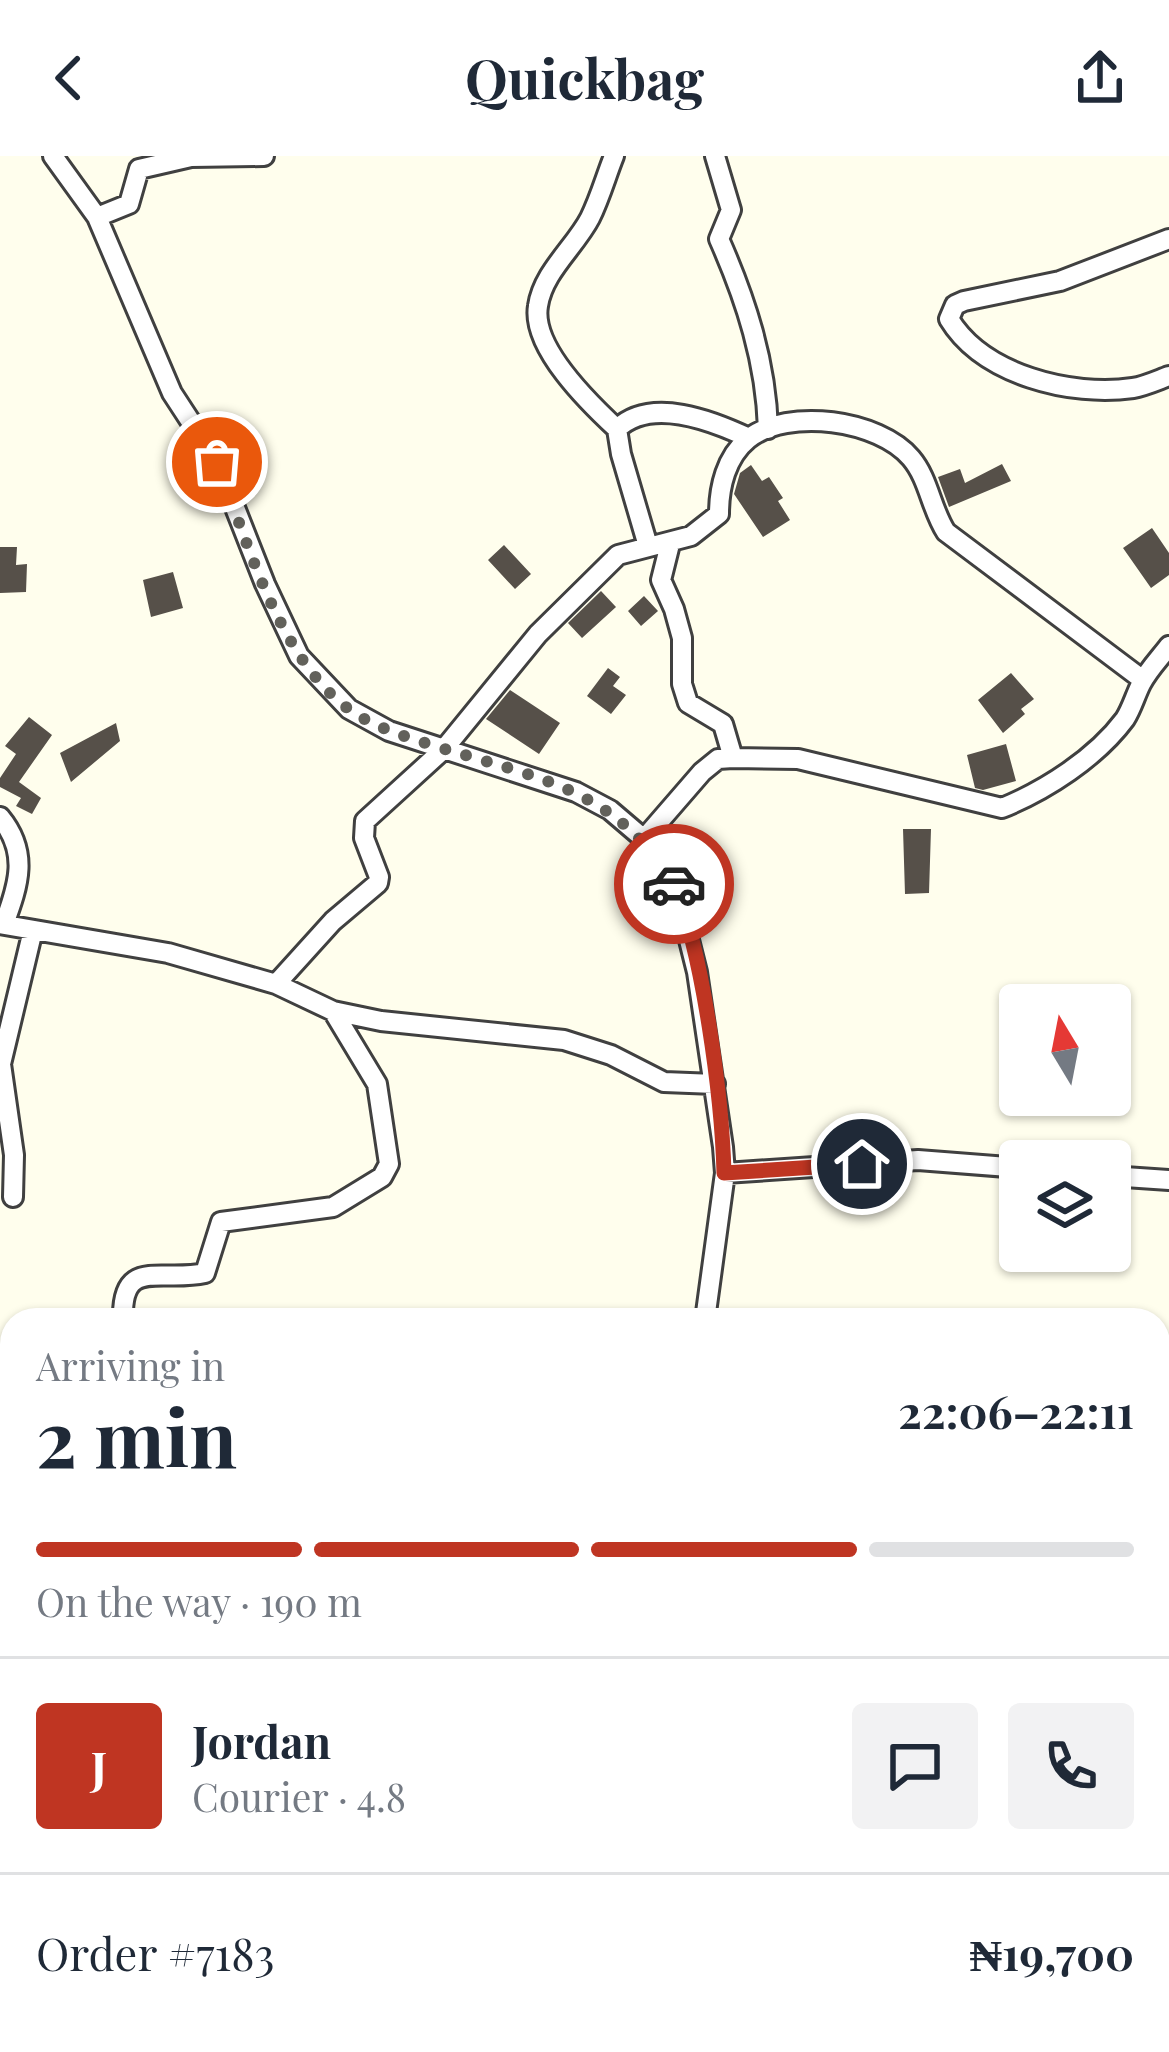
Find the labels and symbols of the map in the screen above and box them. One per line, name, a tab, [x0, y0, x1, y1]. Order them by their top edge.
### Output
pin	[166, 411, 268, 513]
courier	[614, 824, 734, 944]
north arrow	[999, 984, 1131, 1116]
pin	[811, 1113, 913, 1215]

